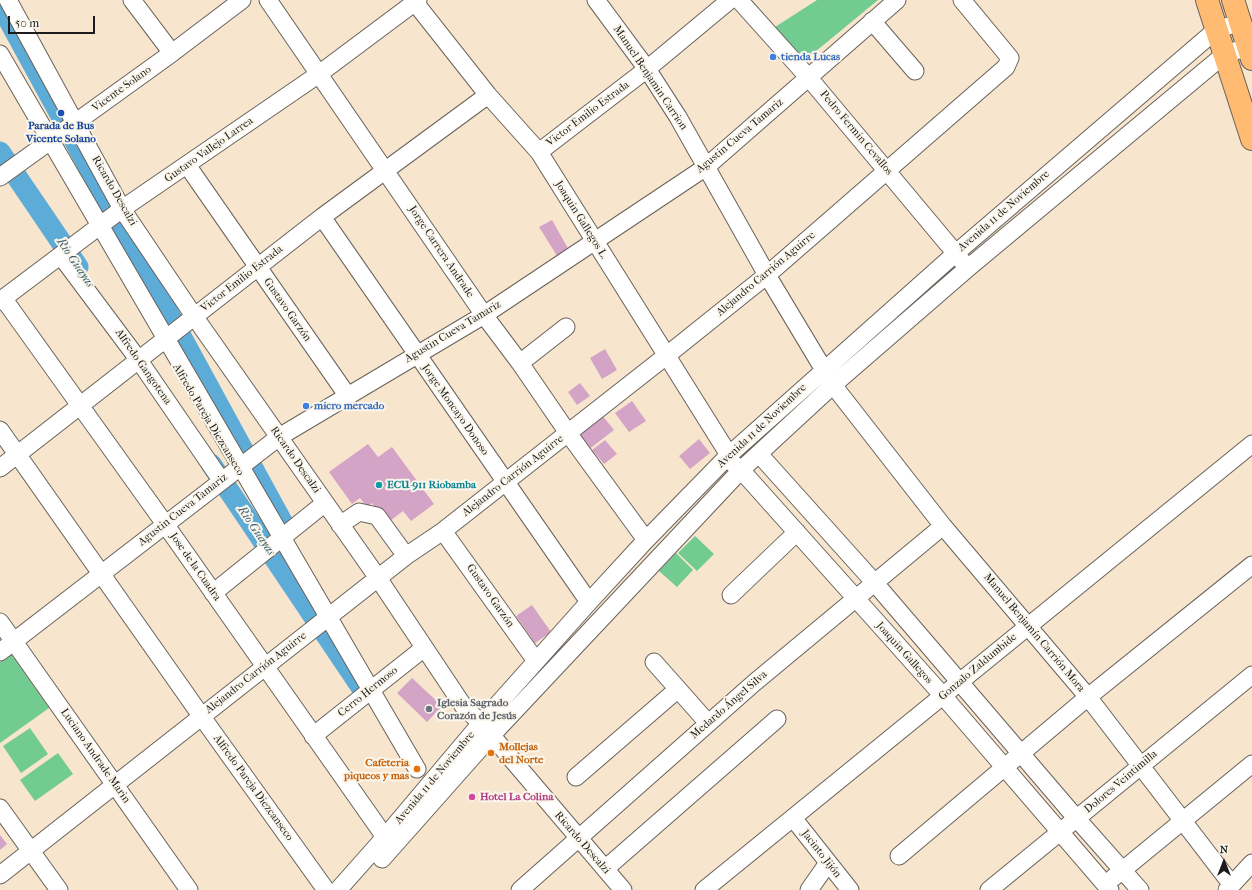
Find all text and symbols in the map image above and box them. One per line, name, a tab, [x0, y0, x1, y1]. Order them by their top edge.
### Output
scale bar	[10, 8, 97, 34]
text: 50 m	[15, 16, 39, 30]
street label: Manuel Benjamin Carrion	[610, 23, 690, 133]
place label: tienda Lucas	[781, 50, 840, 64]
marker: tienda Lucas	[768, 52, 778, 62]
street label: Vicente Solano	[90, 63, 154, 115]
street label: Victor Emilio Estrada	[544, 79, 632, 149]
street label: Pedro Fermin Cevallos	[817, 88, 895, 178]
street label: Agustin Cueva Tamariz	[694, 96, 786, 176]
marker: Parada de Bus Vicente Solano	[56, 108, 66, 118]
street label: Gustavo Vallejo Larrea	[162, 114, 256, 186]
place label: Parada de Bus Vicente Solano	[26, 119, 96, 145]
street label: Ricardo Descalzi	[89, 154, 139, 228]
street label: Avenida 11 de Noviembre	[955, 168, 1053, 254]
street label: Joaquin Gallegos L.	[552, 179, 610, 261]
street label: Jorge Carrera Andrade	[405, 204, 477, 300]
street label: Alejandro Carrión Aguirre	[714, 229, 818, 319]
water label: Rio Guayas	[53, 236, 97, 290]
street label: Victor Emilio Estrada	[198, 243, 286, 315]
street label: Gustavo Garzón	[260, 276, 314, 344]
street label: Agustin Cueva Tamariz	[403, 298, 503, 366]
street label: Alfredo Gangotena	[112, 327, 174, 407]
street label: Alfredo Pareja Diezcanseco	[169, 362, 247, 478]
street label: Jorge Moncayo Donoso	[419, 362, 491, 458]
street label: Avenida 11 de Noviembre	[715, 381, 809, 471]
place label: micro mercado	[314, 399, 384, 413]
marker: micro mercado	[301, 401, 311, 411]
street label: Ricardo Descalzi	[267, 424, 323, 496]
street label: Alejandro Carrión Aguirre	[460, 432, 566, 520]
street label: Agustin Cueva Tamariz	[136, 471, 230, 549]
place label: ECU-911 Riobamba	[387, 478, 476, 492]
marker: ECU-911 Riobamba	[374, 480, 384, 490]
water label: Rio Guayas	[234, 504, 278, 558]
street label: Jose de la Cuadra	[167, 530, 223, 604]
street label: Gustavo Garzón	[463, 562, 517, 630]
street label: Manuel Benjamín Carrión Mora	[980, 571, 1088, 695]
street label: Joaquin Gallegos	[873, 619, 935, 687]
street label: Alejandro Carrión Aguirre	[203, 629, 309, 717]
street label: Gonzalo Zaldumbide	[936, 631, 1020, 703]
street label: Cerro Hermoso	[335, 664, 401, 720]
street label: Medardo Ángel Silva	[688, 668, 770, 742]
place label: Iglesia Sagrado Corazón de Jesús	[437, 696, 516, 722]
marker: Iglesia Sagrado Corazón de Jesús	[424, 704, 434, 714]
street label: Luciano Andrade Marin	[57, 706, 133, 806]
street label: Avenida 11 de Noviembre	[392, 729, 478, 827]
street label: Alfredo Pareja Diezcanseco	[210, 732, 296, 844]
place label: Mollejas del Norte	[499, 740, 544, 766]
marker: Mollejas del Norte	[486, 748, 496, 758]
street label: Dolores Veintimilla	[1082, 748, 1160, 816]
place label: Cafeteria piqueos y mas	[344, 756, 409, 782]
marker: Cafeteria piqueos y mas	[412, 764, 422, 774]
place label: Hotel La Colina	[480, 790, 554, 804]
marker: Hotel La Colina	[467, 792, 477, 802]
street label: Ricardo Descalzi	[551, 809, 613, 877]
street label: Jacinto Jijón	[798, 827, 844, 881]
north arrow	[1204, 842, 1244, 882]
text: N	[1220, 843, 1228, 856]

